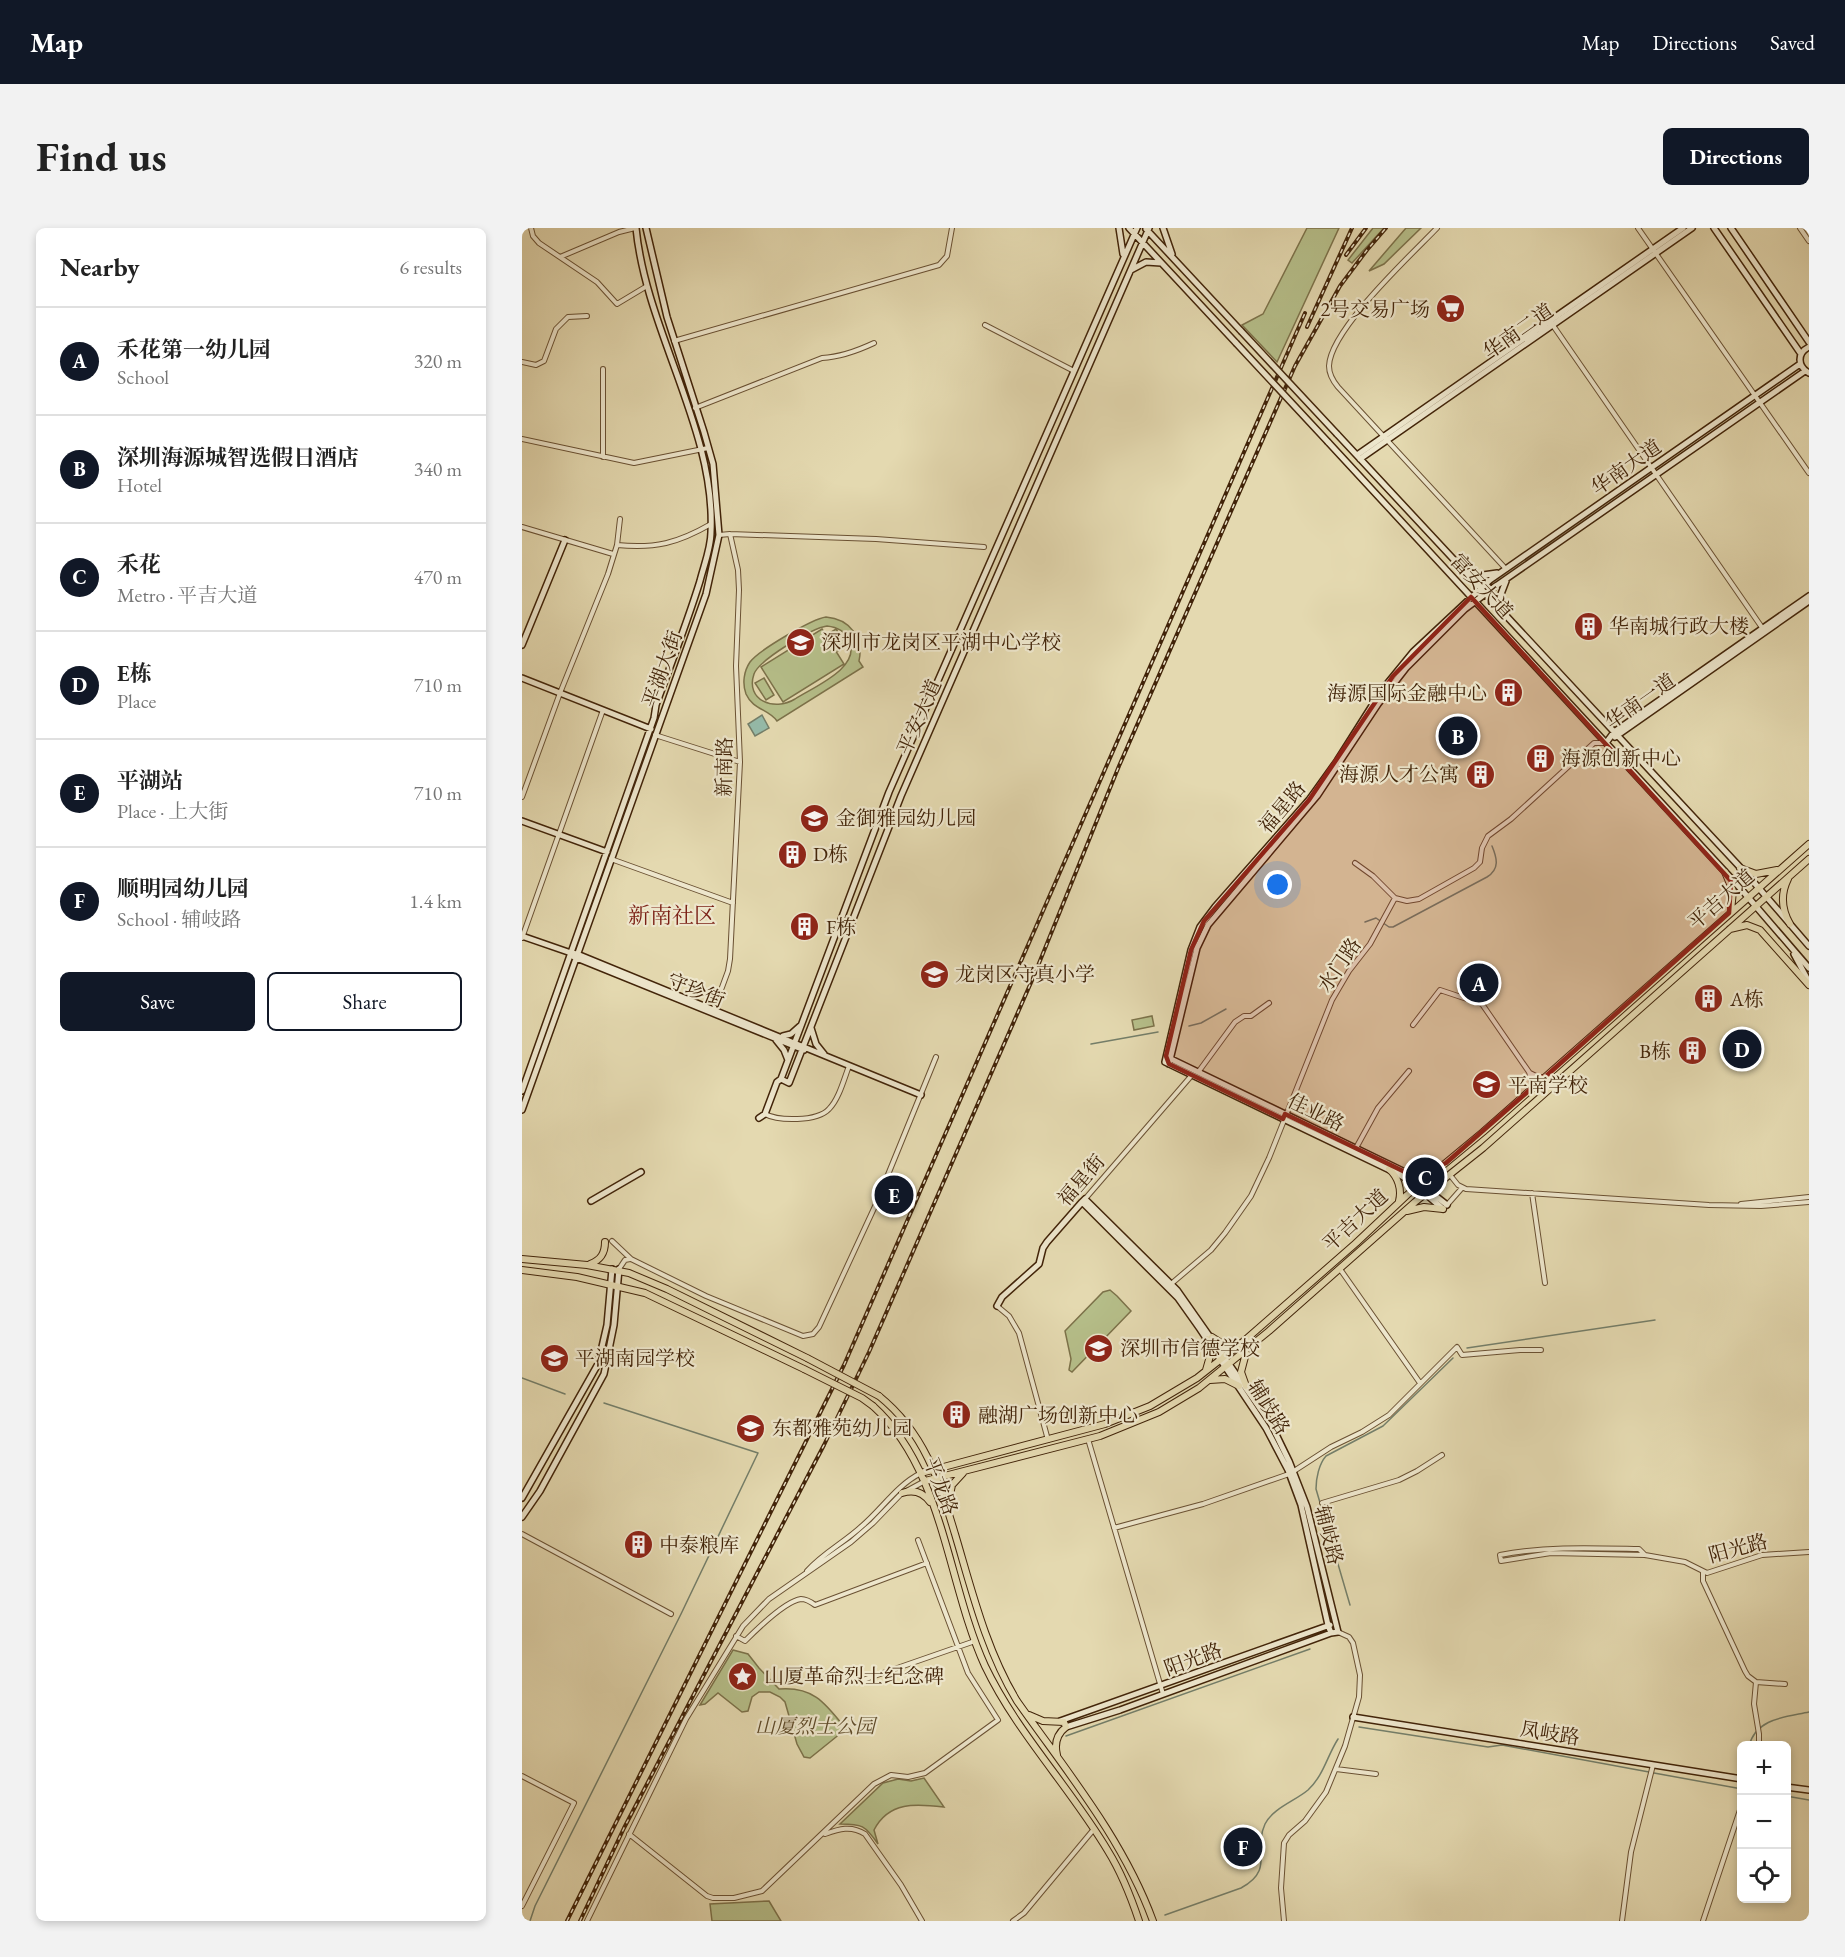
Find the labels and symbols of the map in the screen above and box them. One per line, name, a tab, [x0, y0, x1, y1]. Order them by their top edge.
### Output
supermarket icon: 2号交易广场	[1435, 293, 1467, 325]
place label: 2号交易广场	[1320, 296, 1430, 322]
street label: 华南二道	[1478, 297, 1558, 365]
street label: 华南大道	[1586, 433, 1666, 501]
street label: 富安大道	[1445, 548, 1519, 624]
building icon: 华南城行政大楼	[1572, 610, 1604, 642]
place label: 华南城行政大楼	[1609, 613, 1749, 639]
school or university icon: 深圳市龙岗区平湖中心学校	[784, 626, 816, 658]
street label: 平湖大街	[636, 627, 688, 711]
place label: 深圳市龙岗区平湖中心学校	[821, 629, 1061, 655]
street label: 华南一道	[1600, 667, 1680, 735]
street label: 平安大道	[891, 675, 947, 759]
building icon: 海源国际金融中心	[1492, 677, 1524, 709]
place label: 海源国际金融中心	[1327, 680, 1487, 706]
pin: B	[1438, 714, 1478, 758]
street label: 新南路	[710, 737, 738, 797]
building icon: 海源创新中心	[1524, 742, 1556, 774]
place label: 海源创新中心	[1561, 745, 1681, 771]
building icon: 海源人才公寓	[1464, 758, 1496, 790]
place label: 海源人才公寓	[1339, 761, 1459, 787]
street label: 福星路	[1253, 776, 1311, 838]
school or university icon: 金御雅园幼儿园	[799, 802, 831, 834]
place label: 金御雅园幼儿园	[836, 805, 976, 831]
building icon: D栋	[776, 838, 808, 870]
place label: D栋	[813, 841, 848, 867]
street label: 平吉大道	[1682, 863, 1760, 935]
your location	[1263, 870, 1292, 899]
district label: 新南社区	[628, 901, 716, 930]
building icon: F栋	[789, 911, 821, 943]
place label: F栋	[826, 914, 856, 940]
street label: 水门路	[1311, 933, 1367, 997]
school or university icon: 龙岗区守真小学	[918, 958, 950, 990]
pin: A	[1460, 960, 1498, 1005]
place label: 龙岗区守真小学	[955, 961, 1095, 987]
street label: 守珍街	[663, 967, 729, 1013]
building icon: A栋	[1693, 983, 1725, 1015]
place label: A栋	[1729, 986, 1764, 1012]
pin: D	[1722, 1026, 1762, 1072]
building icon: B栋	[1676, 1035, 1708, 1067]
place label: B栋	[1639, 1038, 1671, 1064]
school or university icon: 平南学校	[1471, 1069, 1503, 1101]
place label: 平南学校	[1508, 1072, 1588, 1098]
street label: 佳业路	[1283, 1087, 1349, 1137]
street label: 福星街	[1052, 1149, 1110, 1211]
pin: C	[1406, 1154, 1444, 1200]
pin: E	[874, 1172, 914, 1218]
street label: 平吉大道	[1317, 1183, 1393, 1257]
school or university icon: 深圳市信德学校	[1083, 1332, 1115, 1364]
place label: 深圳市信德学校	[1120, 1335, 1260, 1361]
school or university icon: 平湖南园学校	[538, 1342, 570, 1374]
place label: 平湖南园学校	[575, 1345, 695, 1371]
street label: 辅歧路	[1242, 1375, 1296, 1439]
building icon: 融湖广场创新中心	[941, 1399, 973, 1431]
place label: 融湖广场创新中心	[978, 1402, 1138, 1428]
school or university icon: 东都雅苑幼儿园	[735, 1412, 767, 1444]
place label: 东都雅苑幼儿园	[772, 1415, 912, 1441]
street label: 平龙路	[918, 1453, 964, 1519]
street label: 辅岐路	[1309, 1503, 1349, 1567]
street label: 阳光路	[1706, 1528, 1770, 1568]
building icon: 中泰粮库	[622, 1529, 654, 1561]
place label: 中泰粮库	[659, 1532, 739, 1558]
street label: 阳光路	[1160, 1637, 1226, 1681]
place icon: 山厦革命烈士纪念碑	[727, 1660, 759, 1692]
place label: 山厦革命烈士纪念碑	[764, 1663, 944, 1689]
park label: 山厦烈士公园	[755, 1713, 878, 1739]
street label: 凤岐路	[1518, 1715, 1582, 1751]
pin: F	[1224, 1824, 1262, 1870]

